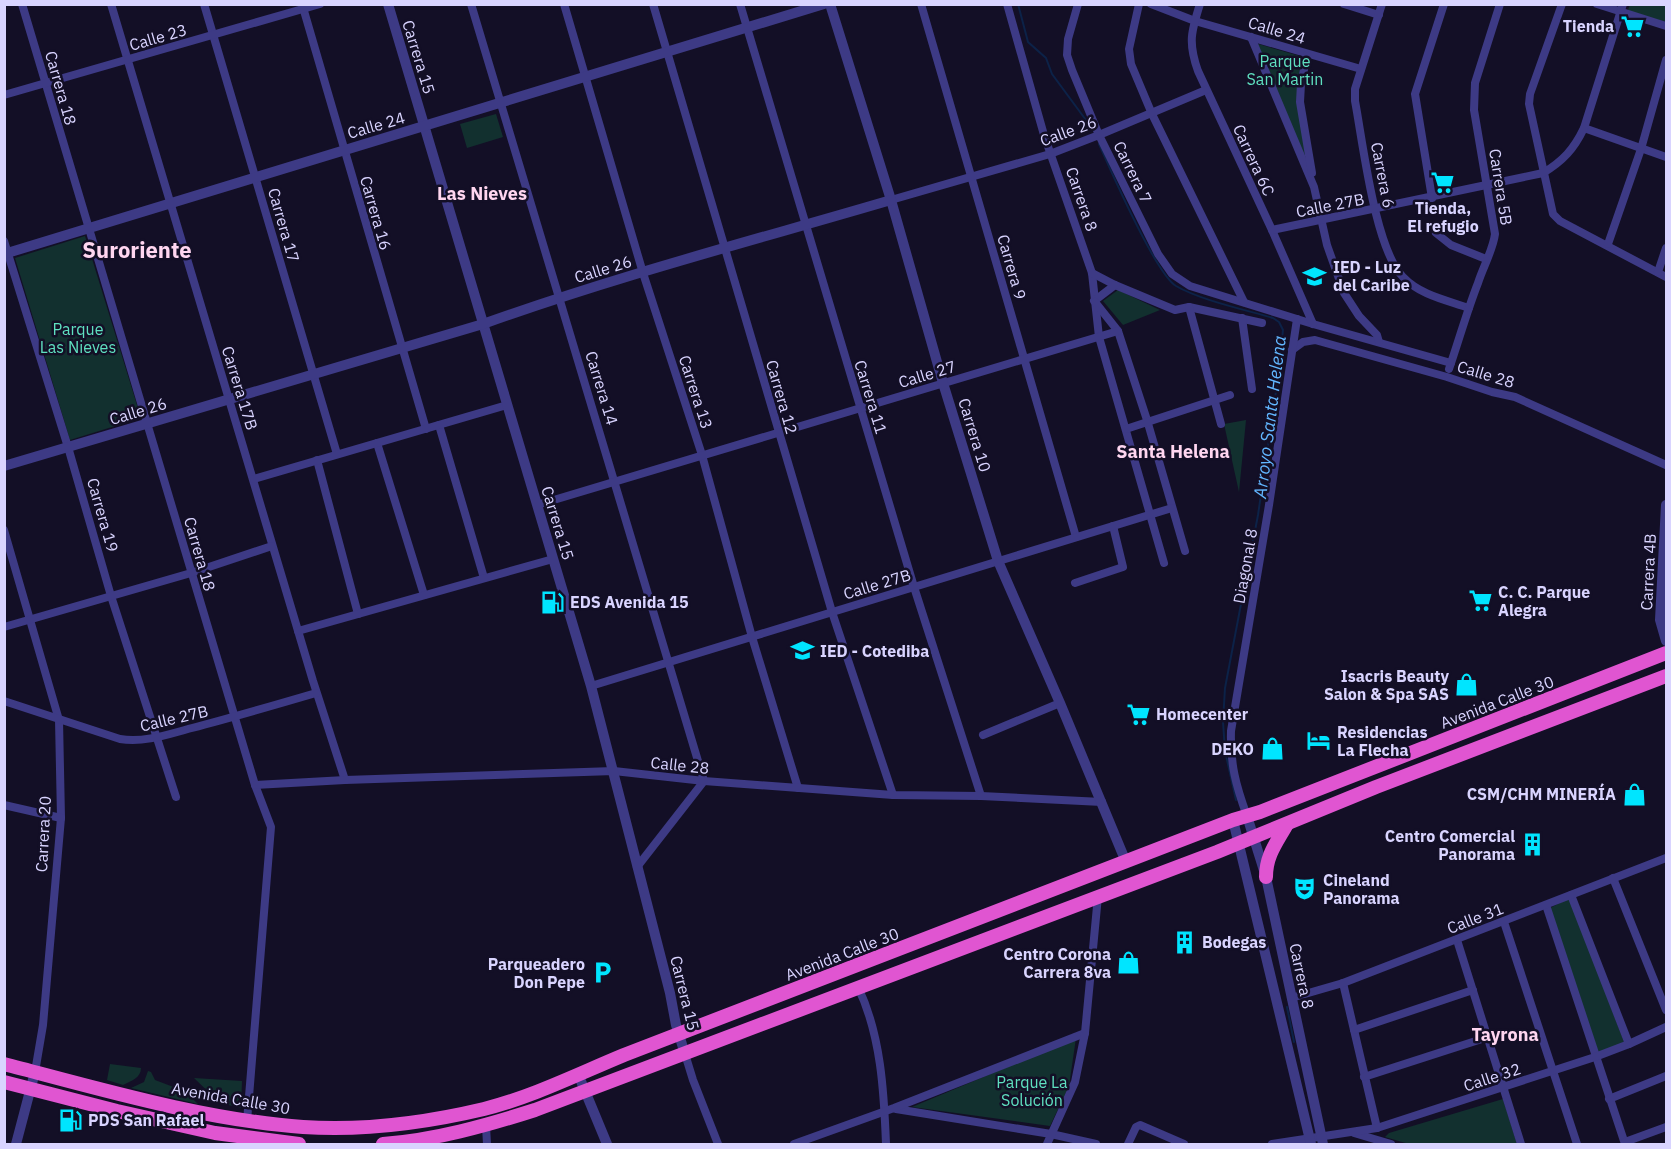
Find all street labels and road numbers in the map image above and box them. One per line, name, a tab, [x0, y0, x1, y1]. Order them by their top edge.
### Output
street label: Calle 24	[1246, 12, 1308, 48]
street label: Carrera 15	[398, 18, 440, 96]
street label: Calle 23	[127, 19, 189, 55]
street label: Carrera 18	[41, 49, 81, 127]
street label: Calle 24	[345, 107, 407, 143]
street label: Calle 26	[1037, 112, 1099, 150]
street label: Carrera 6C	[1229, 121, 1279, 199]
street label: Carrera 7	[1109, 138, 1157, 206]
street label: Carrera 6	[1367, 140, 1399, 210]
street label: Carrera 5B	[1485, 147, 1517, 227]
street label: Carrera 8	[1062, 164, 1102, 234]
street label: Carrera 16	[356, 174, 396, 252]
street label: Carrera 17	[264, 186, 304, 264]
street label: Calle 27B	[1294, 189, 1366, 221]
street label: Carrera 9	[993, 232, 1031, 302]
street label: Calle 26	[572, 251, 634, 287]
street label: Carrera 17B	[218, 344, 262, 432]
street label: Carrera 14	[581, 349, 623, 427]
street label: Carrera 13	[675, 353, 717, 431]
street label: Calle 27	[896, 356, 958, 392]
street label: Calle 28	[1455, 356, 1517, 392]
street label: Carrera 12	[762, 358, 802, 436]
street label: Carrera 11	[850, 358, 892, 436]
street label: Calle 26	[107, 393, 169, 429]
street label: Carrera 10	[954, 396, 996, 474]
street label: Carrera 19	[83, 476, 123, 554]
street label: Carrera 15	[537, 484, 579, 562]
street label: Carrera 18	[180, 515, 220, 593]
street label: Diagonal 8	[1229, 527, 1261, 605]
street label: Carrera 4B	[1636, 533, 1660, 611]
street label: Calle 27B	[841, 564, 913, 604]
street label: Avenida Calle 30	[1437, 671, 1557, 733]
street label: Calle 27B	[138, 700, 210, 736]
street label: Calle 28	[650, 752, 710, 778]
street label: Carrera 20	[31, 795, 55, 873]
street label: Calle 31	[1444, 898, 1506, 938]
street label: Avenida Calle 30	[782, 923, 902, 985]
street label: Carrera 8	[1285, 941, 1319, 1011]
street label: Carrera 15	[666, 954, 704, 1032]
street label: Calle 32	[1461, 1058, 1523, 1096]
street label: Avenida Calle 30	[170, 1078, 292, 1118]

